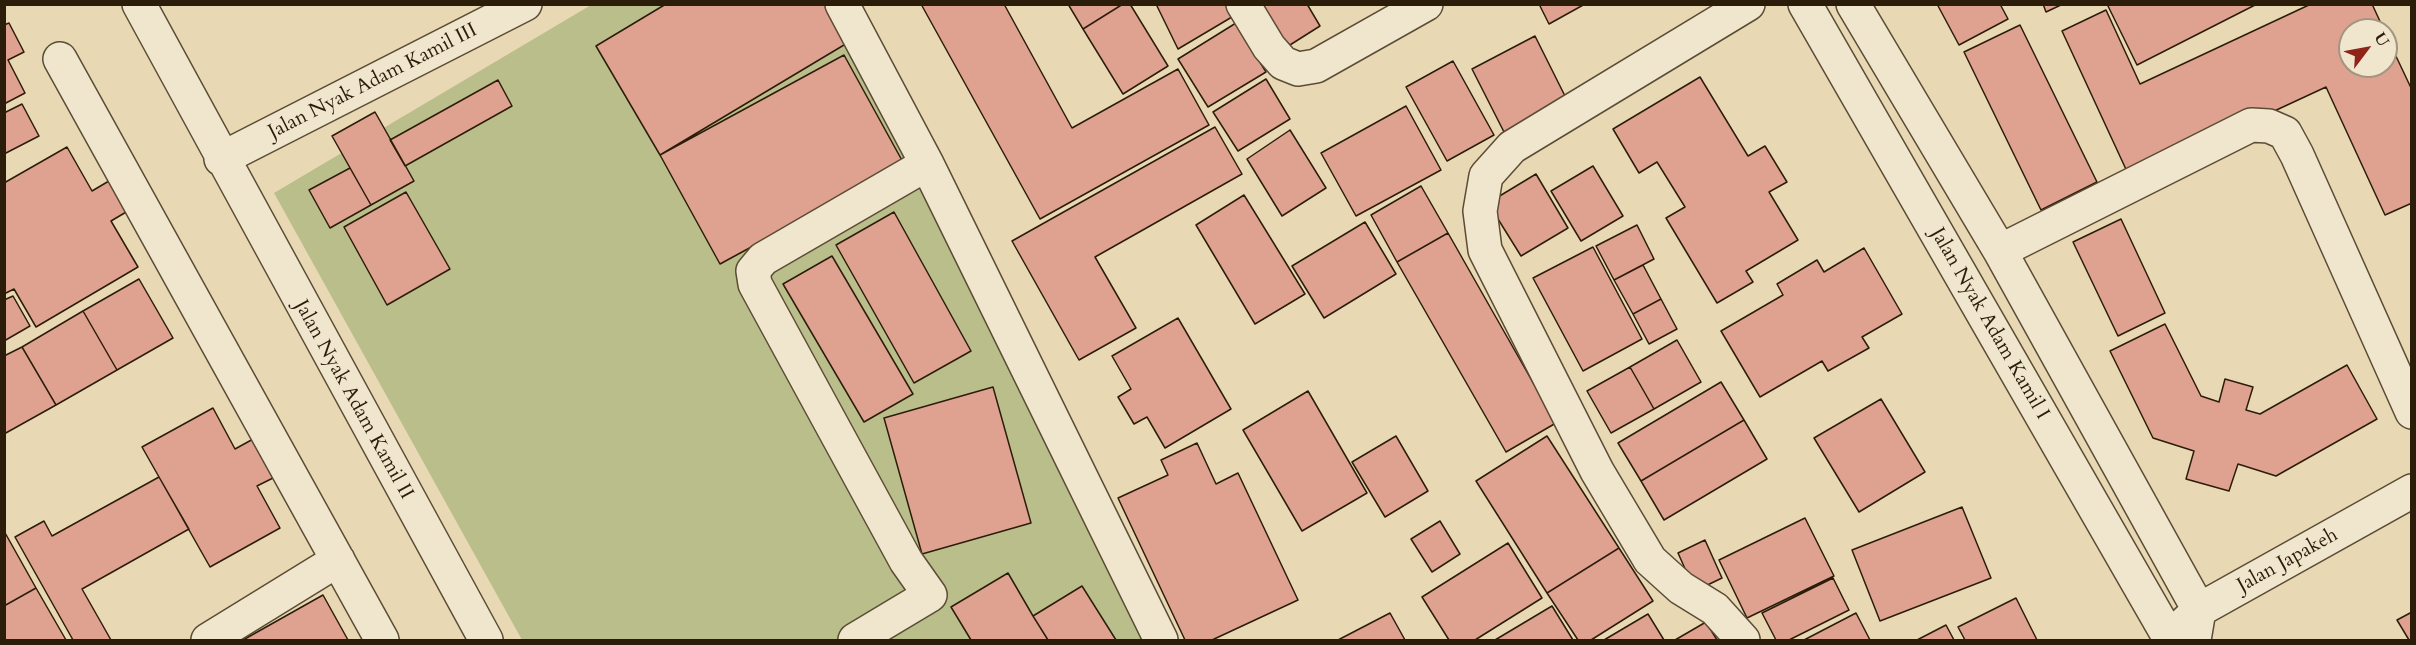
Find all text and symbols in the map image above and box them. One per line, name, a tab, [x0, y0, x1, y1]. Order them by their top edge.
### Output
north arrow	[2338, 18, 2398, 78]
street label: Jalan Nyak Adam Kamil III	[265, 19, 481, 145]
text: U	[2369, 28, 2394, 51]
street label: Jalan Nyak Adam Kamil I	[1924, 224, 2054, 424]
street label: Jalan Nyak Adam Kamil II	[288, 296, 418, 504]
street label: Jalan Japakeh	[2233, 524, 2343, 598]

